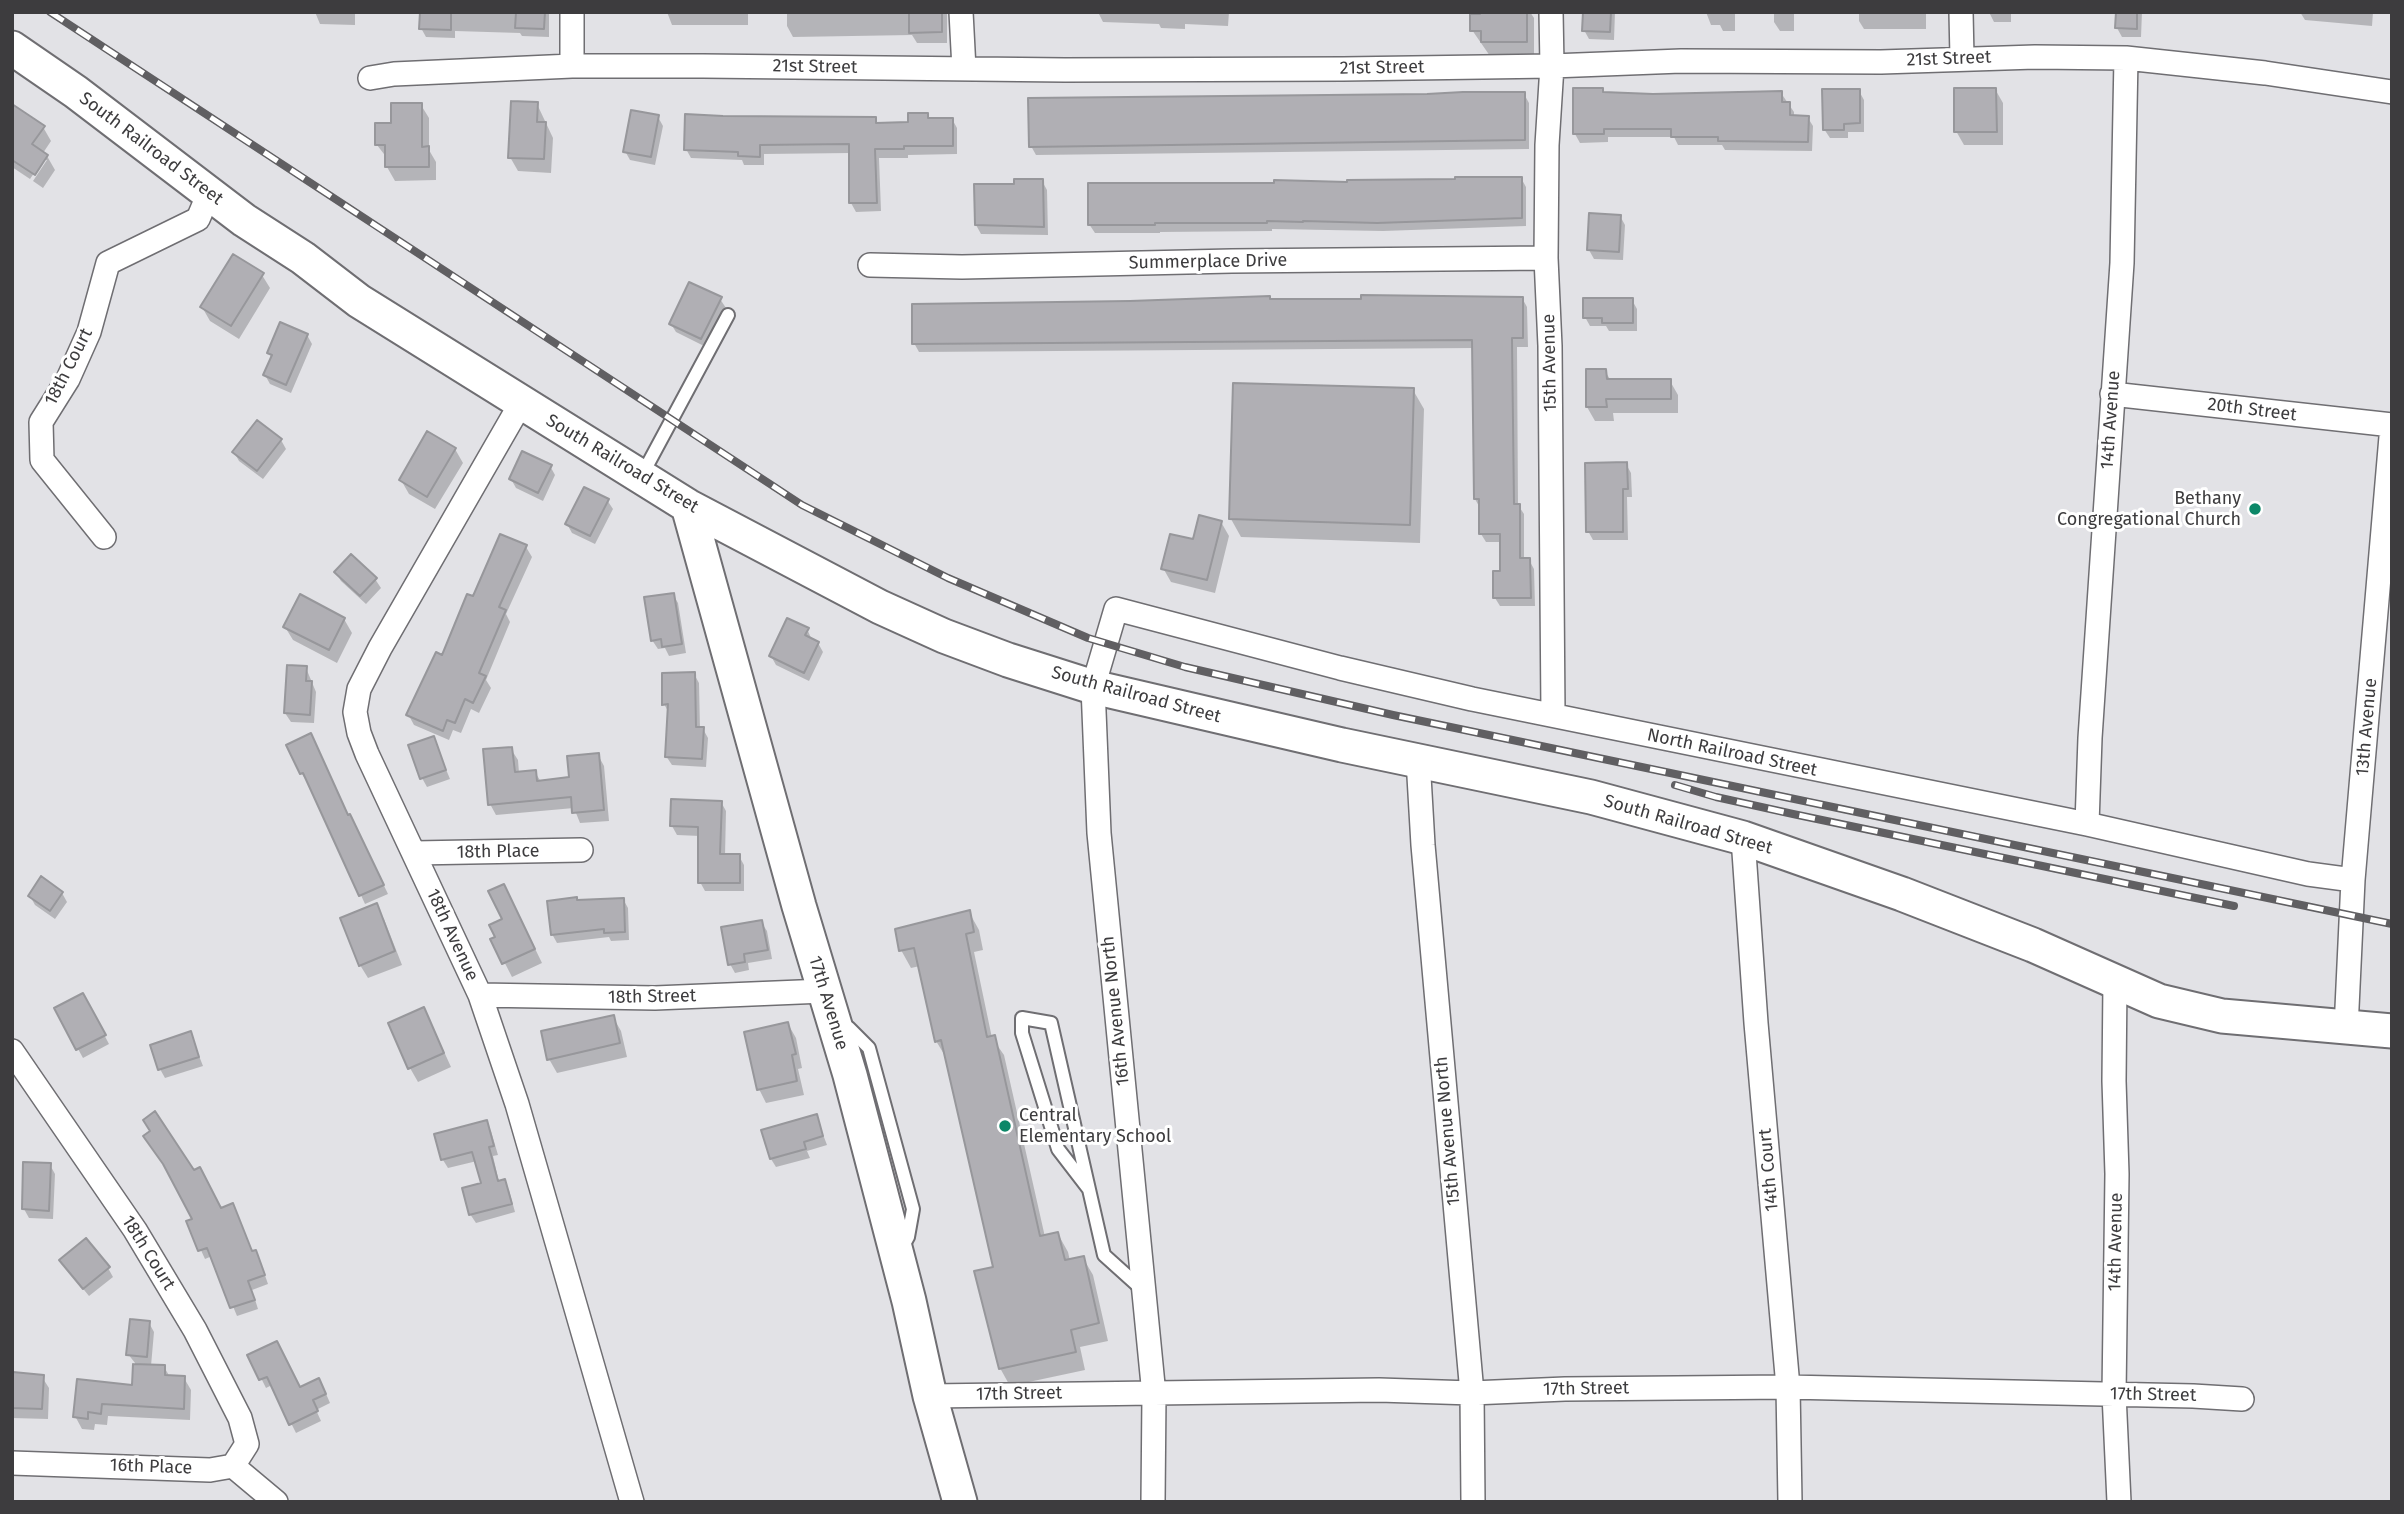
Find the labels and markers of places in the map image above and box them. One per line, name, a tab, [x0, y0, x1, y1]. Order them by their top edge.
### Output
place label: Bethany Congregational Church	[2057, 488, 2241, 530]
marker: Bethany Congregational Church	[2247, 501, 2263, 517]
place label: Central Elementary School	[1019, 1105, 1171, 1148]
marker: Central Elementary School	[997, 1118, 1013, 1134]

